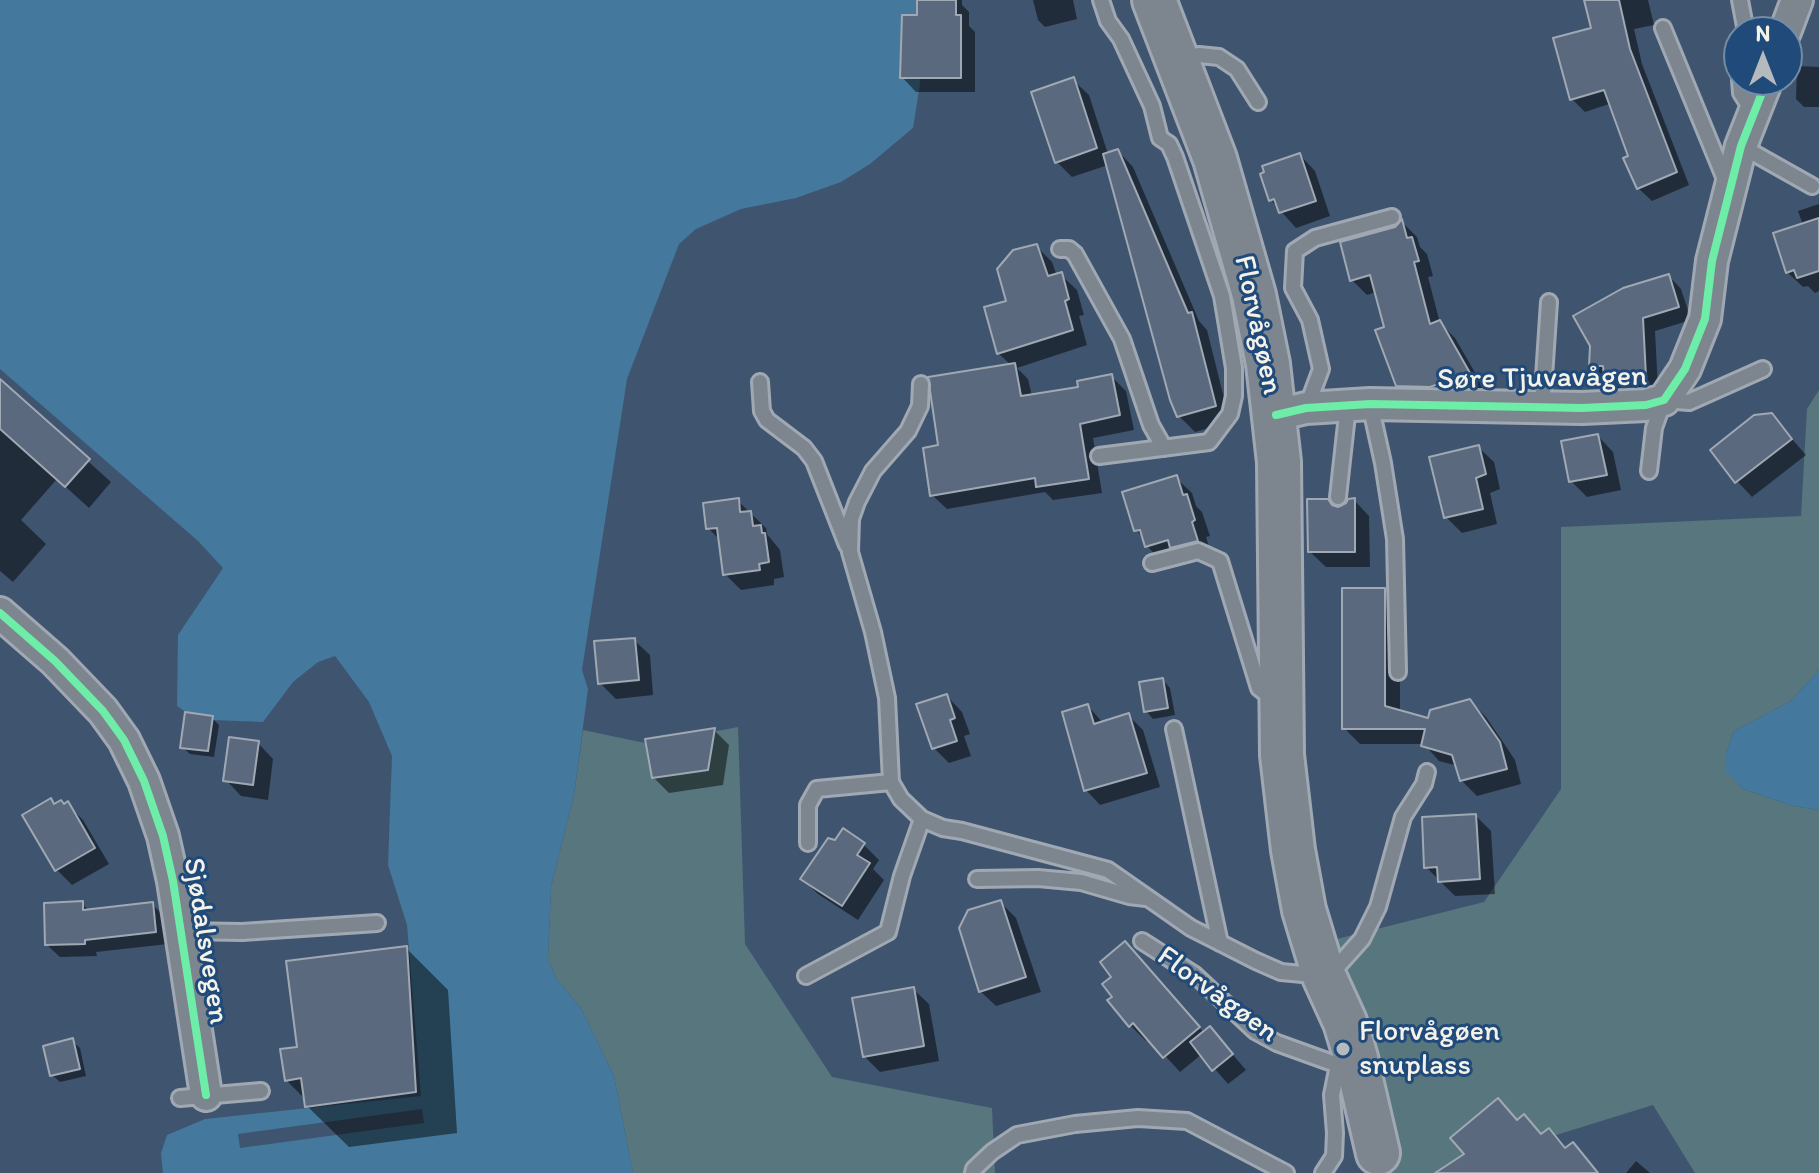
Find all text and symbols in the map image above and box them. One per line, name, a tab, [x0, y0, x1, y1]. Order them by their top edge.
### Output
north arrow	[1723, 16, 1803, 96]
text: N	[1756, 20, 1770, 47]
street label: Florvågøen	[1225, 252, 1289, 398]
street label: Søre Tjuvavågen	[1437, 359, 1647, 399]
street label: Sjødalsvegen	[174, 855, 236, 1027]
street label: Florvågøen	[1149, 939, 1285, 1051]
place label: Florvågøen snuplass	[1359, 1014, 1500, 1084]
marker: Florvågøen snuplass	[1334, 1040, 1352, 1058]

